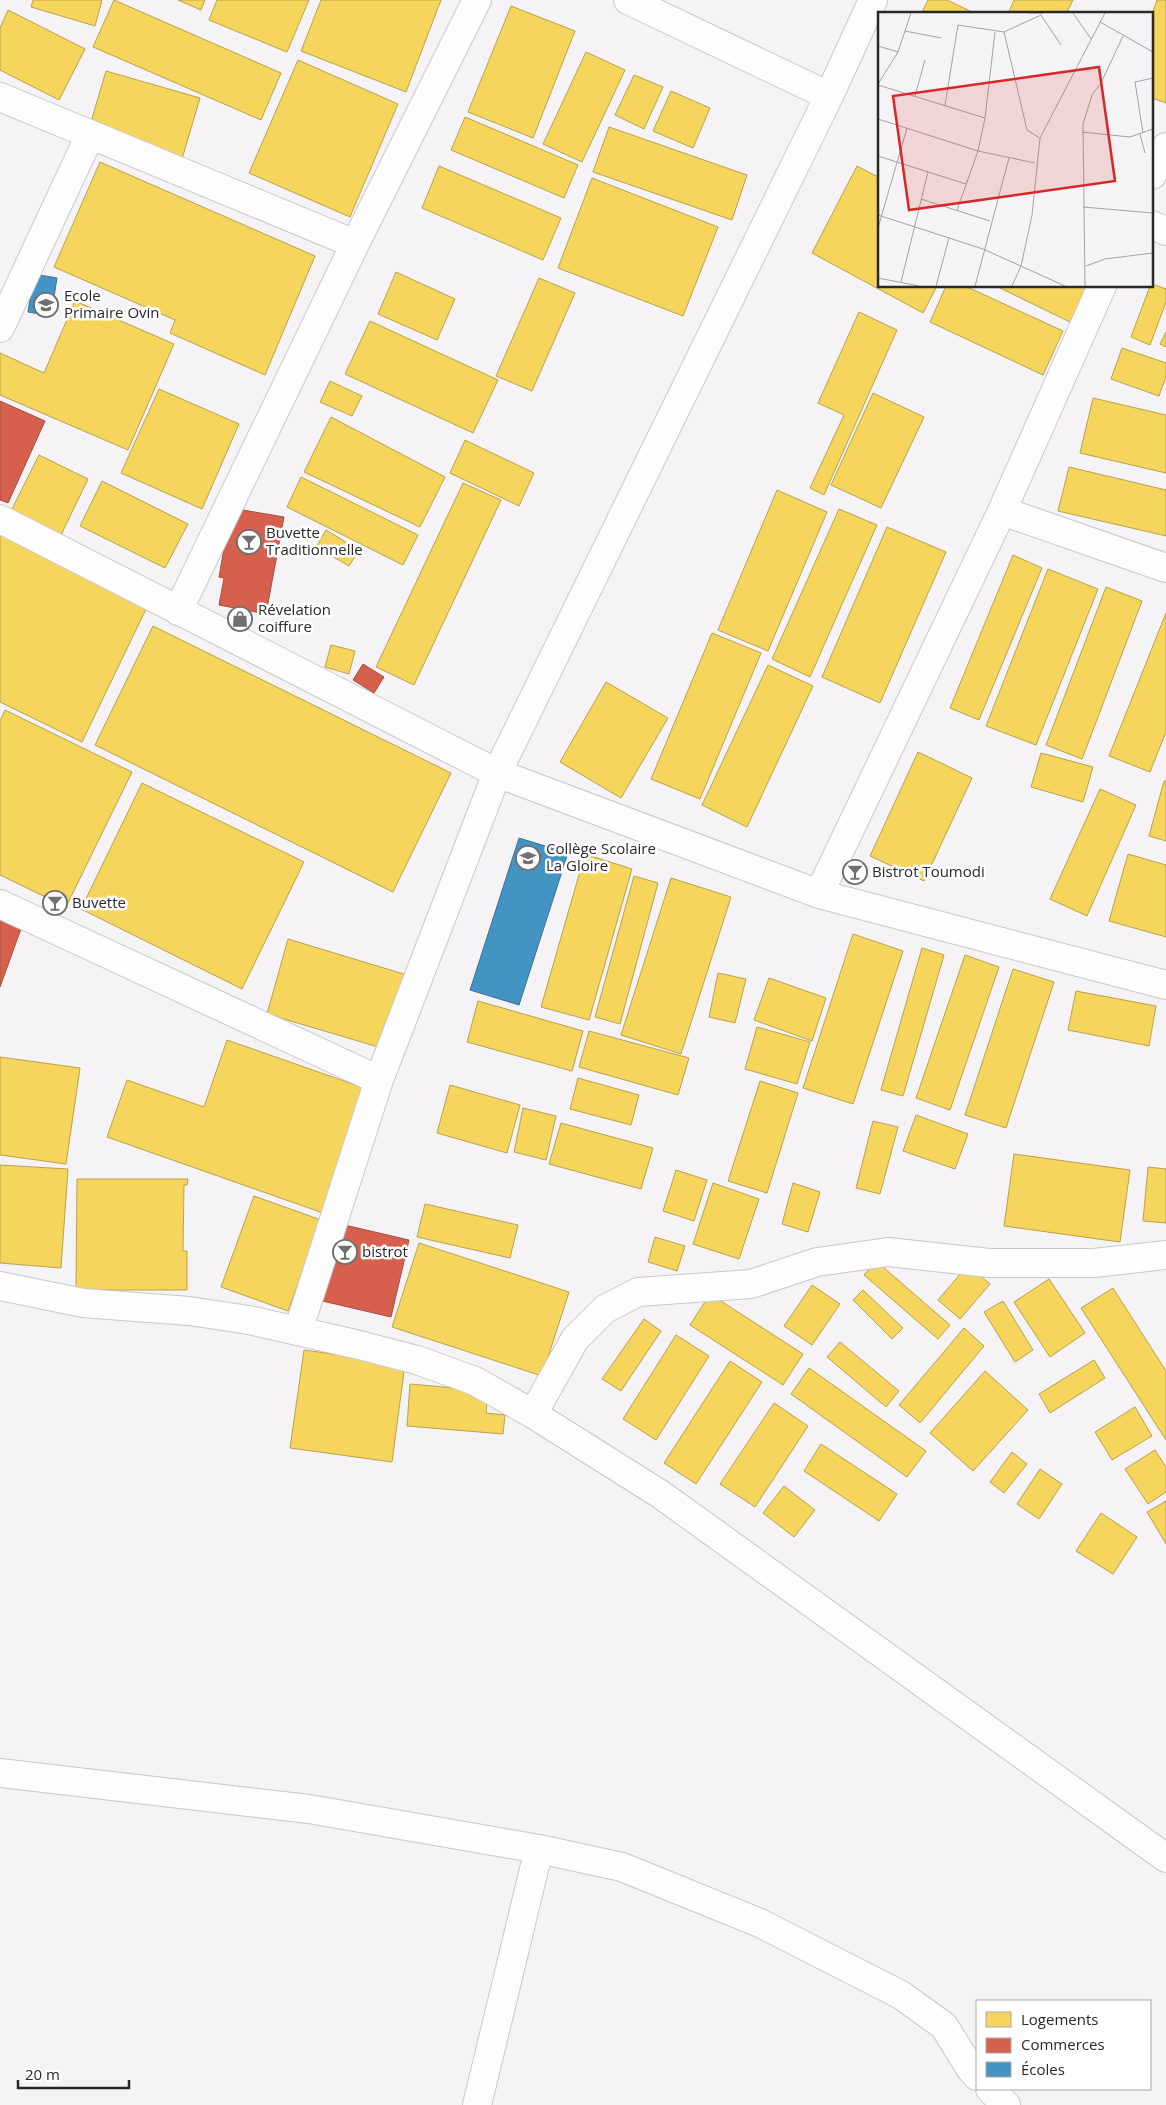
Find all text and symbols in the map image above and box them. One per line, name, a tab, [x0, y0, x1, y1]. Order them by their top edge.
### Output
inset map	[878, 12, 1154, 288]
place label: Ecole Primaire Ovin	[64, 285, 160, 322]
school or university icon: Ecole Primaire Ovin	[33, 292, 59, 318]
place label: Buvette Traditionnelle	[266, 522, 363, 559]
bar icon: Buvette Traditionnelle	[236, 529, 262, 555]
place label: Révelation coiffure	[258, 599, 331, 636]
shop icon: Révelation coiffure	[227, 606, 253, 632]
place label: Collège Scolaire La Gloire	[546, 838, 656, 875]
school or university icon: Collège Scolaire La Gloire	[515, 845, 541, 871]
bar icon: Bistrot Toumodi	[842, 859, 868, 885]
place label: Bistrot Toumodi	[872, 861, 985, 881]
bar icon: Buvette	[42, 890, 68, 916]
place label: Buvette	[72, 892, 126, 912]
bar icon: bistrot	[332, 1239, 358, 1265]
place label: bistrot	[362, 1241, 408, 1261]
legend	[976, 2000, 1151, 2090]
text: Logements	[1021, 2009, 1098, 2029]
text: Commerces	[1021, 2034, 1105, 2054]
scale bar	[18, 2058, 129, 2090]
text: Écoles	[1021, 2059, 1065, 2079]
text: 20 m	[25, 2064, 60, 2084]

